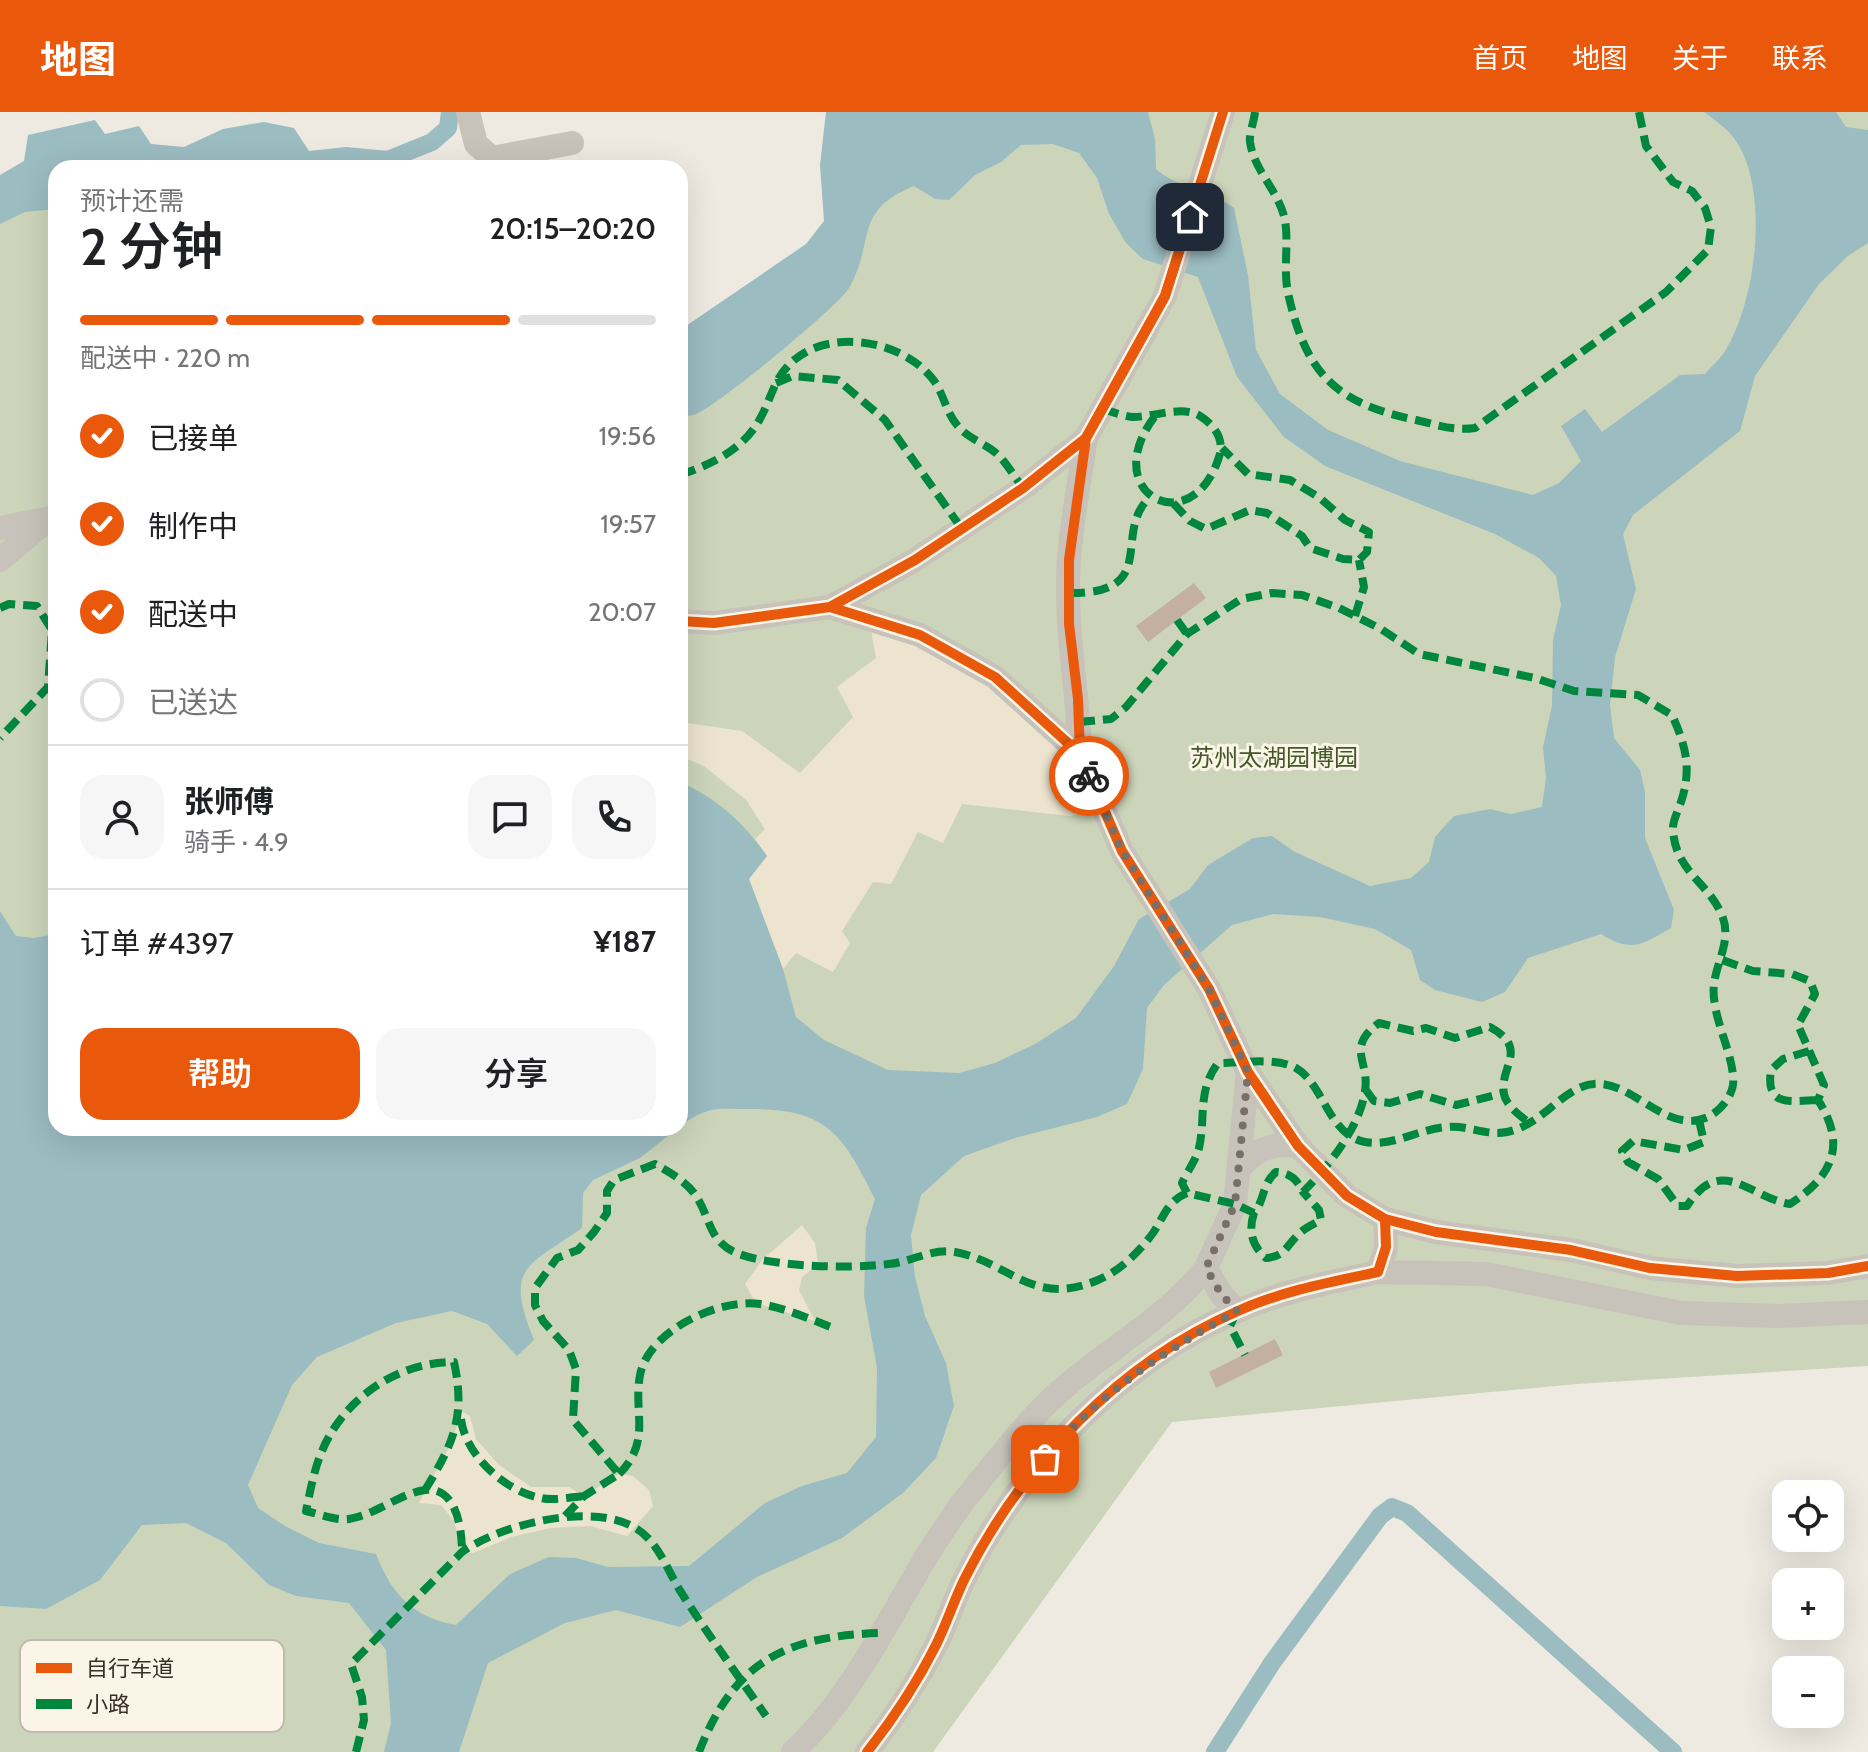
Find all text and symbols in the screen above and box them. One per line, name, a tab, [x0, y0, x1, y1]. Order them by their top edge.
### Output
text: 地图	[40, 36, 116, 83]
text: 首页	[1472, 41, 1528, 75]
text: 地图	[1572, 41, 1628, 75]
text: 关于	[1672, 41, 1728, 75]
text: 联系	[1772, 41, 1828, 75]
pin	[1156, 183, 1224, 251]
text: 预计还需	[80, 185, 184, 217]
icon: home	[1168, 195, 1212, 239]
text: 20:15–20:20	[489, 210, 656, 247]
text: 2 分钟	[80, 215, 223, 278]
text: 配送中 · 220 m	[80, 342, 250, 374]
icon: check	[80, 414, 124, 458]
text: 已接单	[148, 420, 238, 457]
text: 19:56	[599, 420, 656, 452]
icon: check	[80, 502, 124, 546]
text: 制作中	[148, 508, 238, 545]
text: 19:57	[600, 508, 656, 540]
icon: check	[80, 590, 124, 634]
text: 配送中	[148, 596, 238, 633]
text: 20:07	[588, 596, 656, 628]
text: 已送达	[148, 684, 238, 721]
courier	[1049, 736, 1129, 816]
park label: 苏州太湖园博园	[1190, 743, 1358, 772]
icon: bike	[1067, 754, 1111, 798]
button: person	[80, 775, 164, 859]
button: chat	[468, 775, 552, 859]
button: phone	[572, 775, 656, 859]
text: 张师傅	[184, 783, 274, 820]
text: 骑手 · 4.9	[184, 826, 289, 858]
text: ¥187	[593, 923, 656, 960]
text: 订单 #4397	[80, 925, 234, 962]
button: 帮助	[80, 1028, 360, 1120]
button: 分享	[376, 1028, 656, 1120]
pin	[1011, 1425, 1079, 1493]
icon: bag	[1023, 1437, 1067, 1481]
map controls	[1772, 1480, 1844, 1728]
button: locate	[1772, 1480, 1844, 1552]
button: +	[1772, 1568, 1844, 1640]
legend	[20, 1640, 284, 1732]
text: 自行车道	[86, 1655, 174, 1682]
button: −	[1772, 1656, 1844, 1728]
text: 小路	[86, 1691, 130, 1718]

